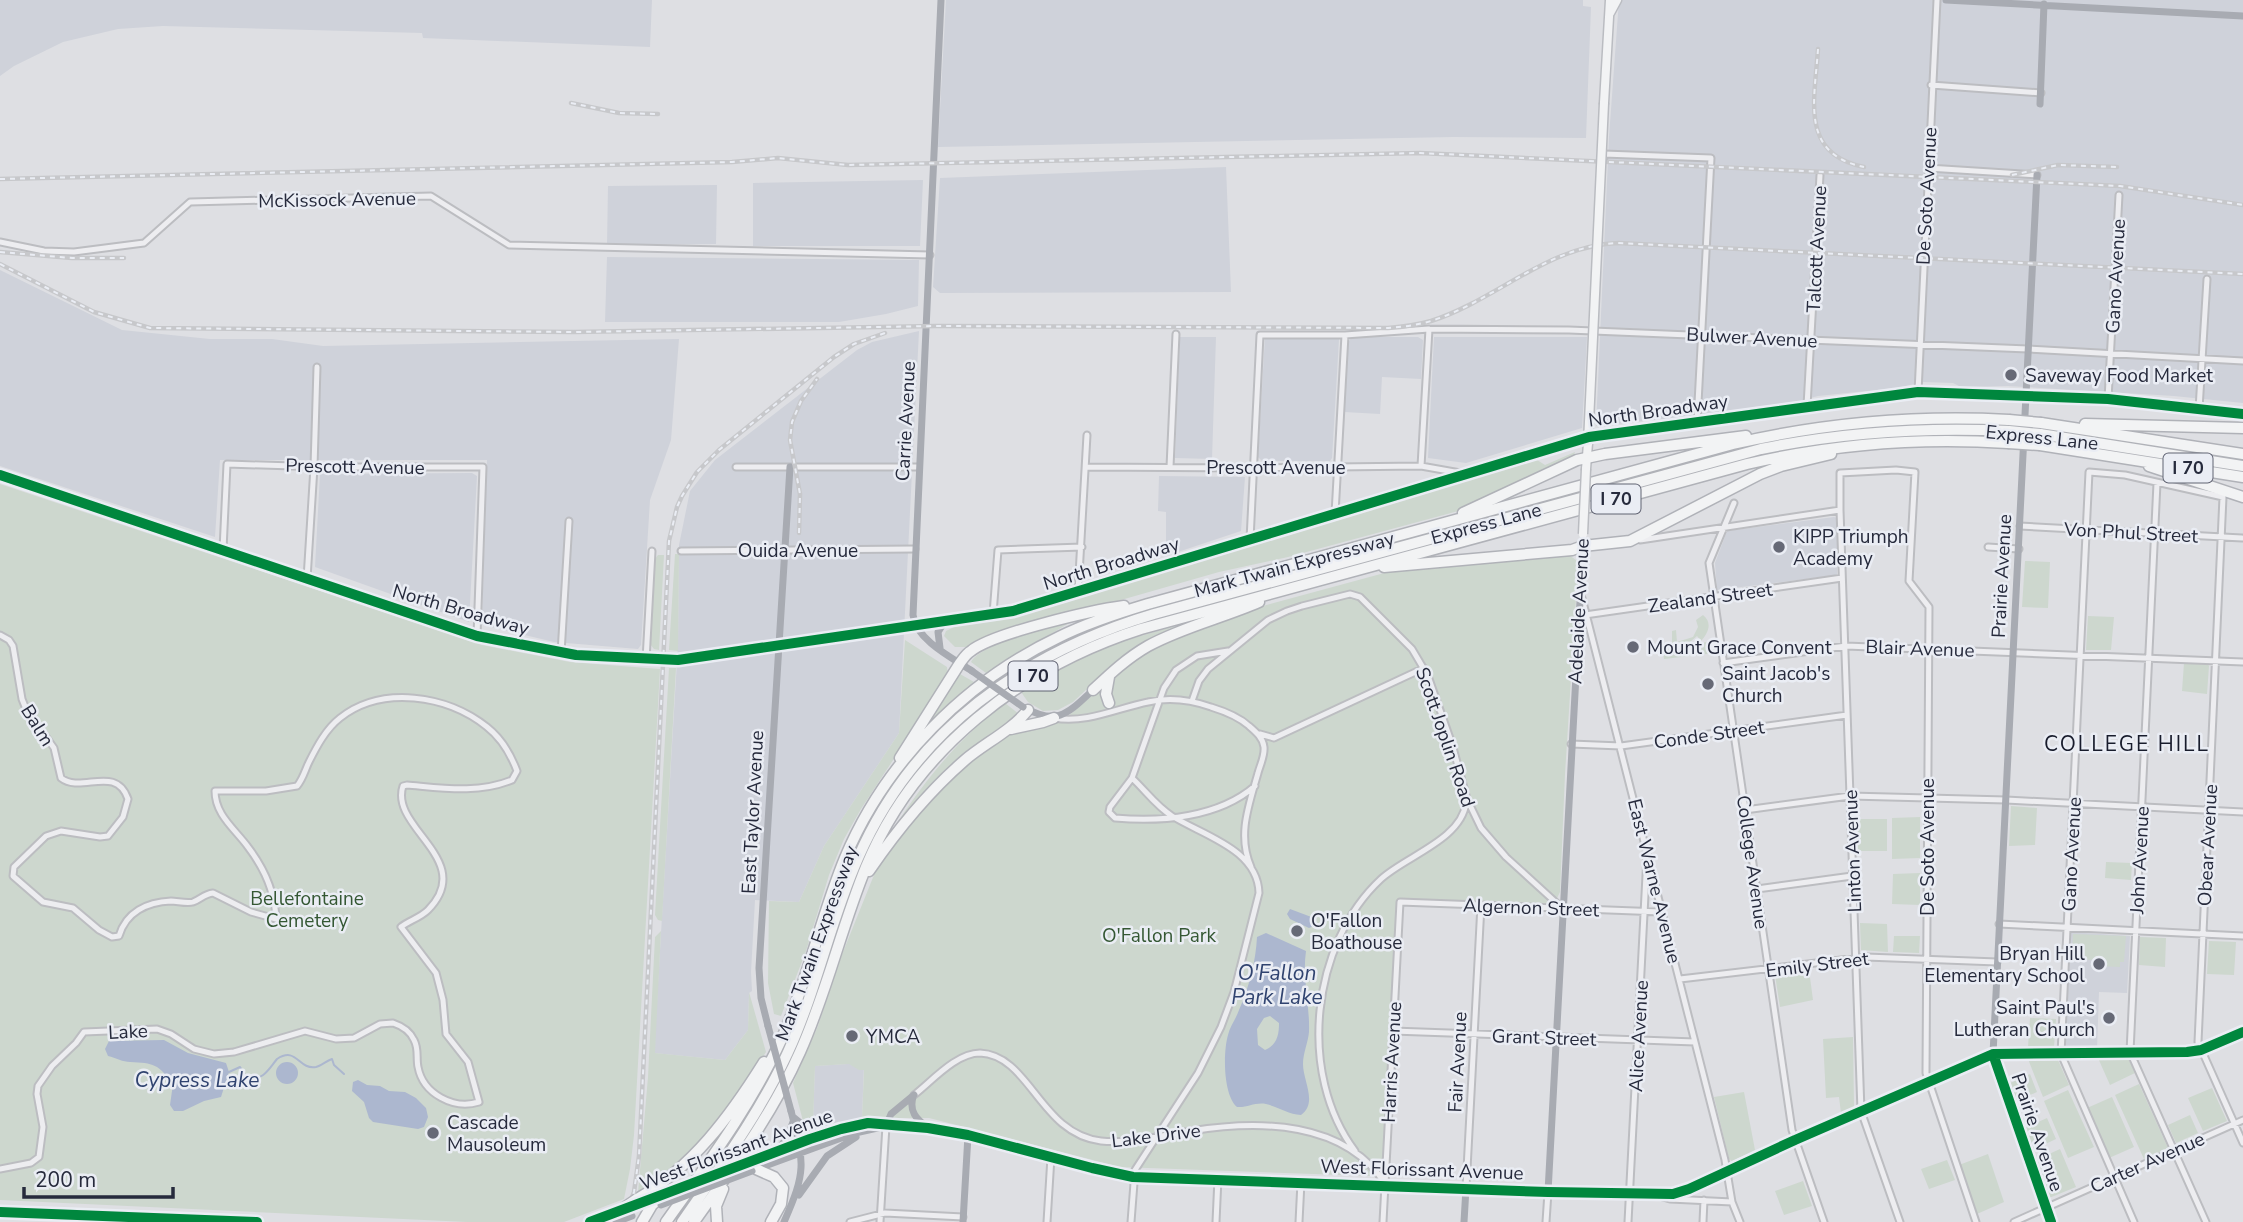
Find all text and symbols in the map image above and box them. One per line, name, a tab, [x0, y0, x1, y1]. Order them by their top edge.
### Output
street label: De Soto Avenue	[1910, 127, 1944, 266]
street label: Talcott Avenue	[1801, 185, 1833, 313]
street label: McKissock Avenue	[258, 186, 416, 214]
street label: Gano Avenue	[2100, 218, 2132, 334]
street label: Bulwer Avenue	[1686, 322, 1818, 354]
street label: Carrie Avenue	[890, 360, 922, 482]
place label: Saveway Food Market	[2025, 363, 2213, 389]
marker: Saveway Food Market	[2003, 367, 2019, 383]
street label: North Broadway	[1587, 388, 1730, 434]
street label: Express Lane	[1984, 419, 2100, 457]
street label: Prescott Avenue	[285, 453, 425, 481]
road number: I 70	[2164, 454, 2212, 482]
street label: Prescott Avenue	[1206, 455, 1346, 481]
road number: I 70	[1592, 485, 1640, 514]
street label: Express Lane	[1428, 497, 1544, 551]
street label: Prairie Avenue	[1986, 514, 2018, 639]
street label: Von Phul Street	[2062, 516, 2199, 550]
place label: KIPP Triumph Academy	[1793, 524, 1909, 572]
street label: Mark Twain Expressway	[1191, 526, 1397, 604]
street label: North Broadway	[1040, 531, 1183, 597]
street label: Ouida Avenue	[738, 538, 858, 564]
street label: Adelaide Avenue	[1562, 538, 1596, 685]
marker: KIPP Triumph Academy	[1771, 539, 1787, 555]
street label: Zealand Street	[1646, 576, 1774, 620]
street label: North Broadway	[389, 578, 532, 642]
street label: Blair Avenue	[1865, 634, 1975, 664]
place label: Mount Grace Convent	[1647, 635, 1832, 661]
marker: Mount Grace Convent	[1625, 639, 1641, 655]
place label: Saint Jacob's Church	[1722, 661, 1830, 709]
road number: I 70	[1009, 662, 1058, 690]
street label: Scott Joplin Road	[1409, 664, 1481, 811]
marker: Saint Jacob's Church	[1700, 676, 1716, 692]
street label: Balm	[14, 700, 60, 751]
street label: Conde Street	[1652, 714, 1766, 756]
street label: East Taylor Avenue	[736, 730, 770, 894]
district label: COLLEGE HILL	[2044, 730, 2210, 758]
street label: De Soto Avenue	[1915, 778, 1941, 916]
street label: Obear Avenue	[2192, 783, 2224, 907]
street label: Linton Avenue	[1838, 789, 1868, 913]
street label: College Avenue	[1730, 794, 1774, 931]
street label: East Warne Avenue	[1621, 796, 1687, 966]
street label: Gano Avenue	[2056, 796, 2088, 912]
street label: John Avenue	[2124, 806, 2156, 916]
street label: Mark Twain Expressway	[769, 842, 864, 1045]
park label: Bellefontaine Cemetery	[250, 886, 364, 934]
street label: Algernon Street	[1462, 893, 1600, 923]
place label: O'Fallon Boathouse	[1311, 908, 1402, 956]
park label: O'Fallon Park	[1102, 923, 1217, 949]
marker: O'Fallon Boathouse	[1289, 923, 1305, 939]
place label: Bryan Hill Elementary School	[1924, 941, 2085, 989]
street label: Emily Street	[1764, 946, 1870, 984]
marker: Bryan Hill Elementary School	[2091, 956, 2107, 972]
water label: O'Fallon Park Lake	[1231, 959, 1323, 1011]
street label: Alice Avenue	[1623, 979, 1655, 1093]
place label: Saint Paul's Lutheran Church	[1954, 995, 2095, 1043]
street label: Harris Avenue	[1376, 1001, 1408, 1123]
marker: Saint Paul's Lutheran Church	[2101, 1010, 2117, 1026]
street label: Fair Avenue	[1442, 1011, 1474, 1113]
street label: Lake	[108, 1018, 149, 1046]
street label: Grant Street	[1491, 1023, 1597, 1053]
place label: YMCA	[865, 1024, 920, 1050]
marker: YMCA	[844, 1028, 860, 1044]
water label: Cypress Lake	[135, 1066, 259, 1094]
street label: Prairie Avenue	[2005, 1070, 2070, 1195]
street label: West Florissant Avenue	[636, 1103, 836, 1197]
place label: Cascade Mausoleum	[447, 1110, 546, 1158]
street label: Lake Drive	[1110, 1118, 1202, 1154]
marker: Cascade Mausoleum	[425, 1125, 441, 1141]
street label: Carter Avenue	[2086, 1126, 2209, 1200]
street label: West Florissant Avenue	[1320, 1153, 1524, 1187]
scale bar	[24, 1156, 173, 1200]
text: 200 m	[35, 1166, 96, 1194]

